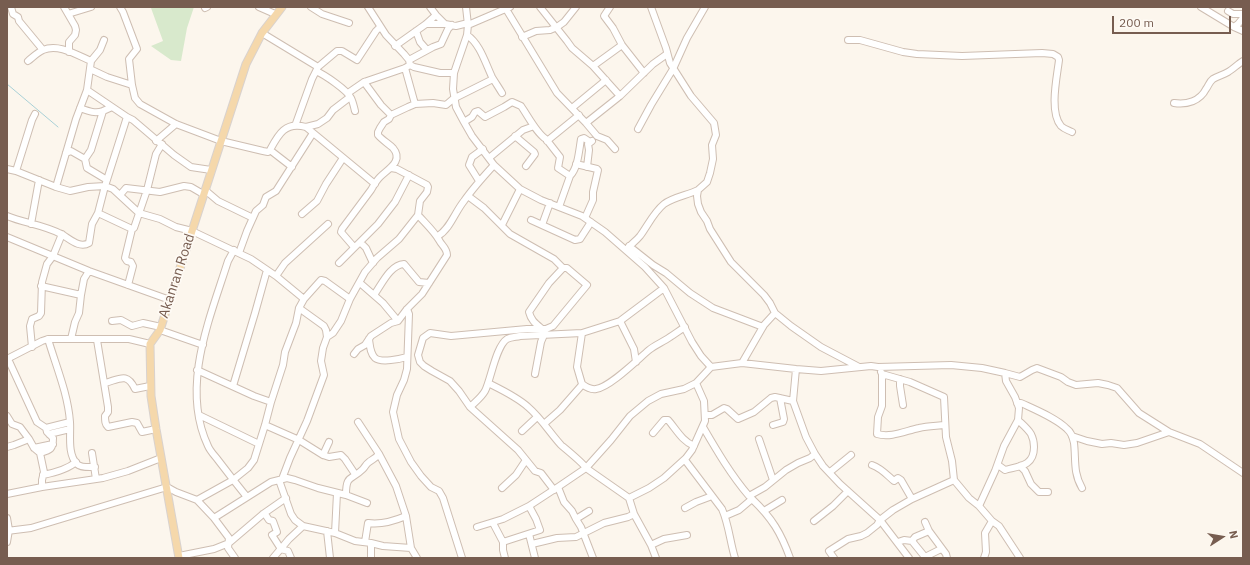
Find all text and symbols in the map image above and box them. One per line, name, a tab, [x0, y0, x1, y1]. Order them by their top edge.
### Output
scale bar	[1114, 8, 1233, 34]
text: 200 m	[1119, 15, 1154, 30]
street label: Akanran Road	[155, 232, 199, 320]
north arrow	[1202, 517, 1242, 557]
text: N	[1226, 529, 1241, 540]

